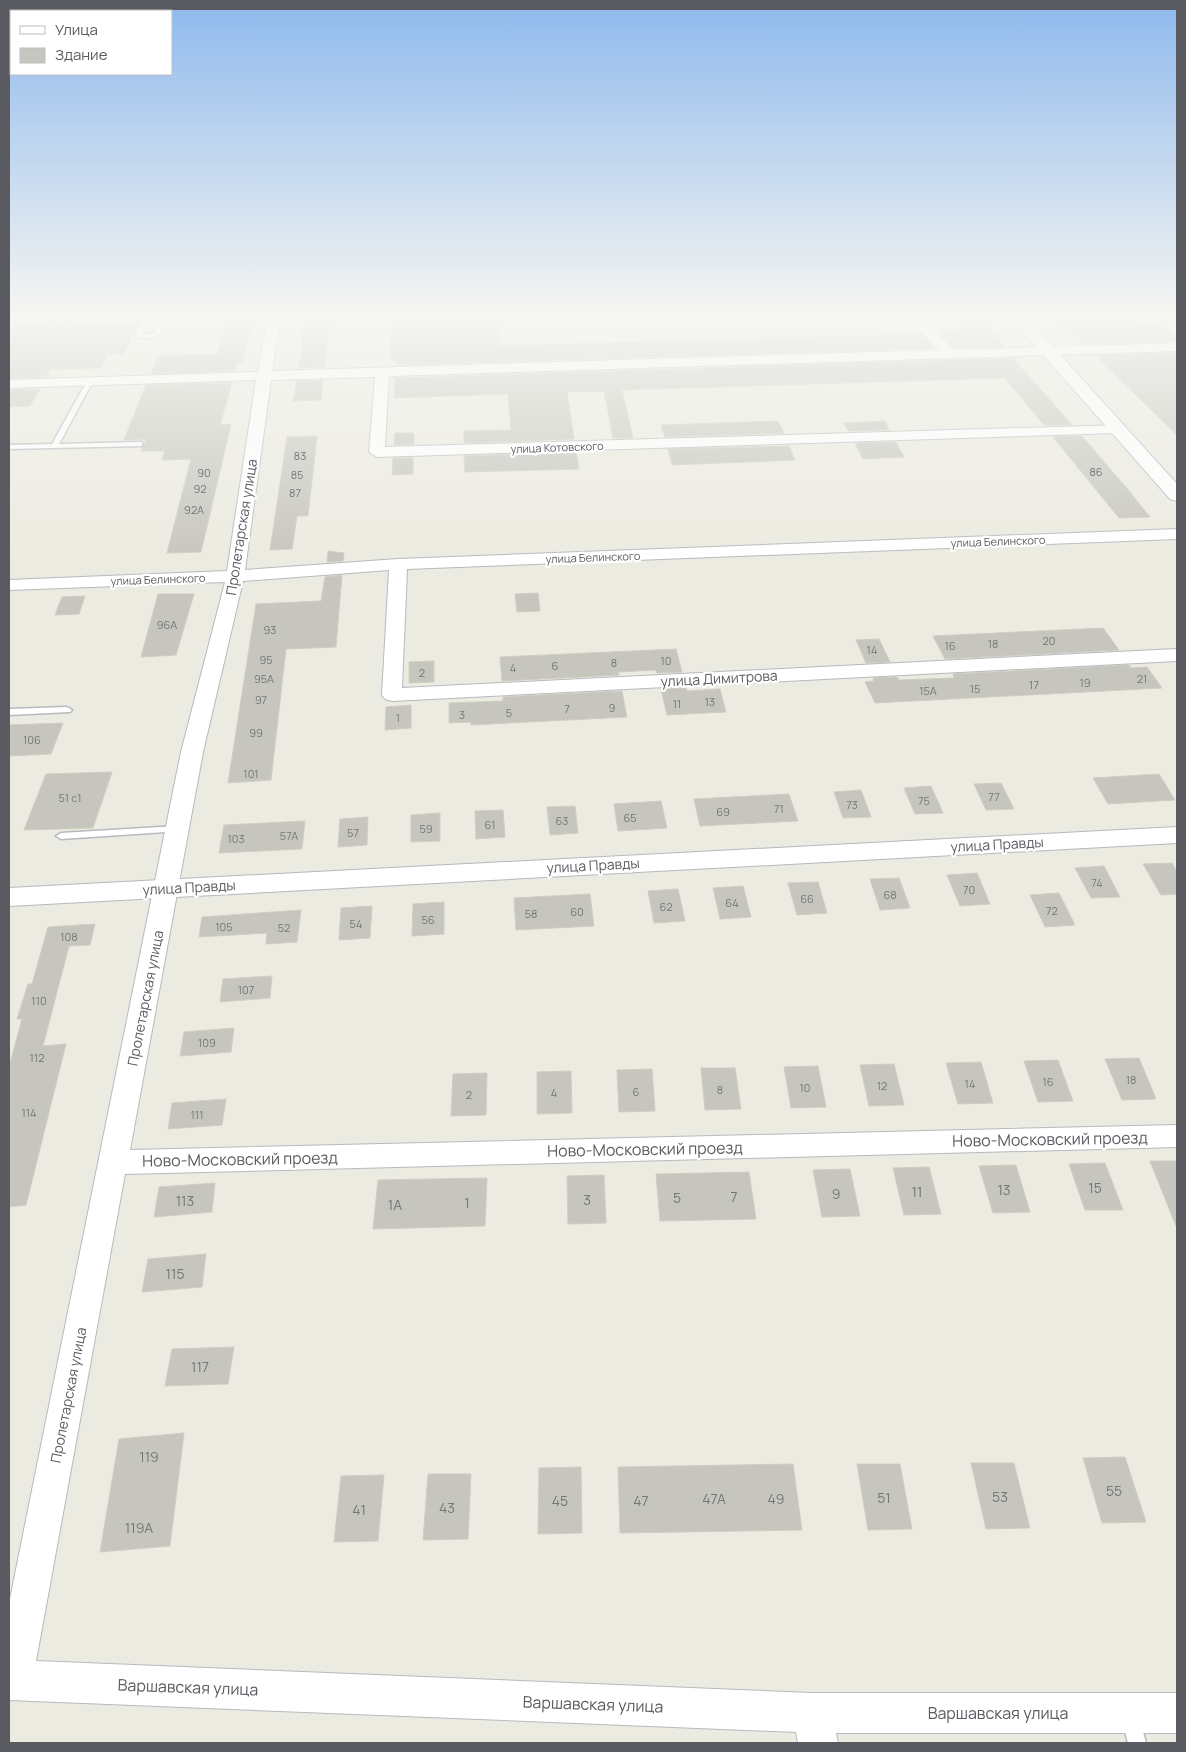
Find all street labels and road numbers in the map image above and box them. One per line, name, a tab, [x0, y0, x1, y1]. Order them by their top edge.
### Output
street label: улица Котовского	[510, 438, 604, 456]
street label: Пролетарская улица	[221, 457, 261, 597]
street label: улица Белинского	[950, 532, 1046, 550]
street label: улица Белинского	[545, 548, 641, 566]
street label: улица Белинского	[110, 570, 206, 588]
street label: улица Димитрова	[660, 665, 778, 691]
street label: улица Правды	[950, 832, 1044, 856]
street label: улица Правды	[546, 853, 640, 877]
street label: улица Правды	[142, 875, 236, 899]
street label: Пролетарская улица	[123, 929, 167, 1067]
street label: Ново-Московский проезд	[952, 1126, 1148, 1152]
street label: Ново-Московский проезд	[547, 1136, 743, 1162]
street label: Ново-Московский проезд	[142, 1146, 338, 1172]
street label: Пролетарская улица	[46, 1326, 90, 1464]
street label: Варшавская улица	[117, 1674, 259, 1700]
street label: Варшавская улица	[522, 1691, 664, 1717]
street label: Варшавская улица	[928, 1702, 1068, 1724]

